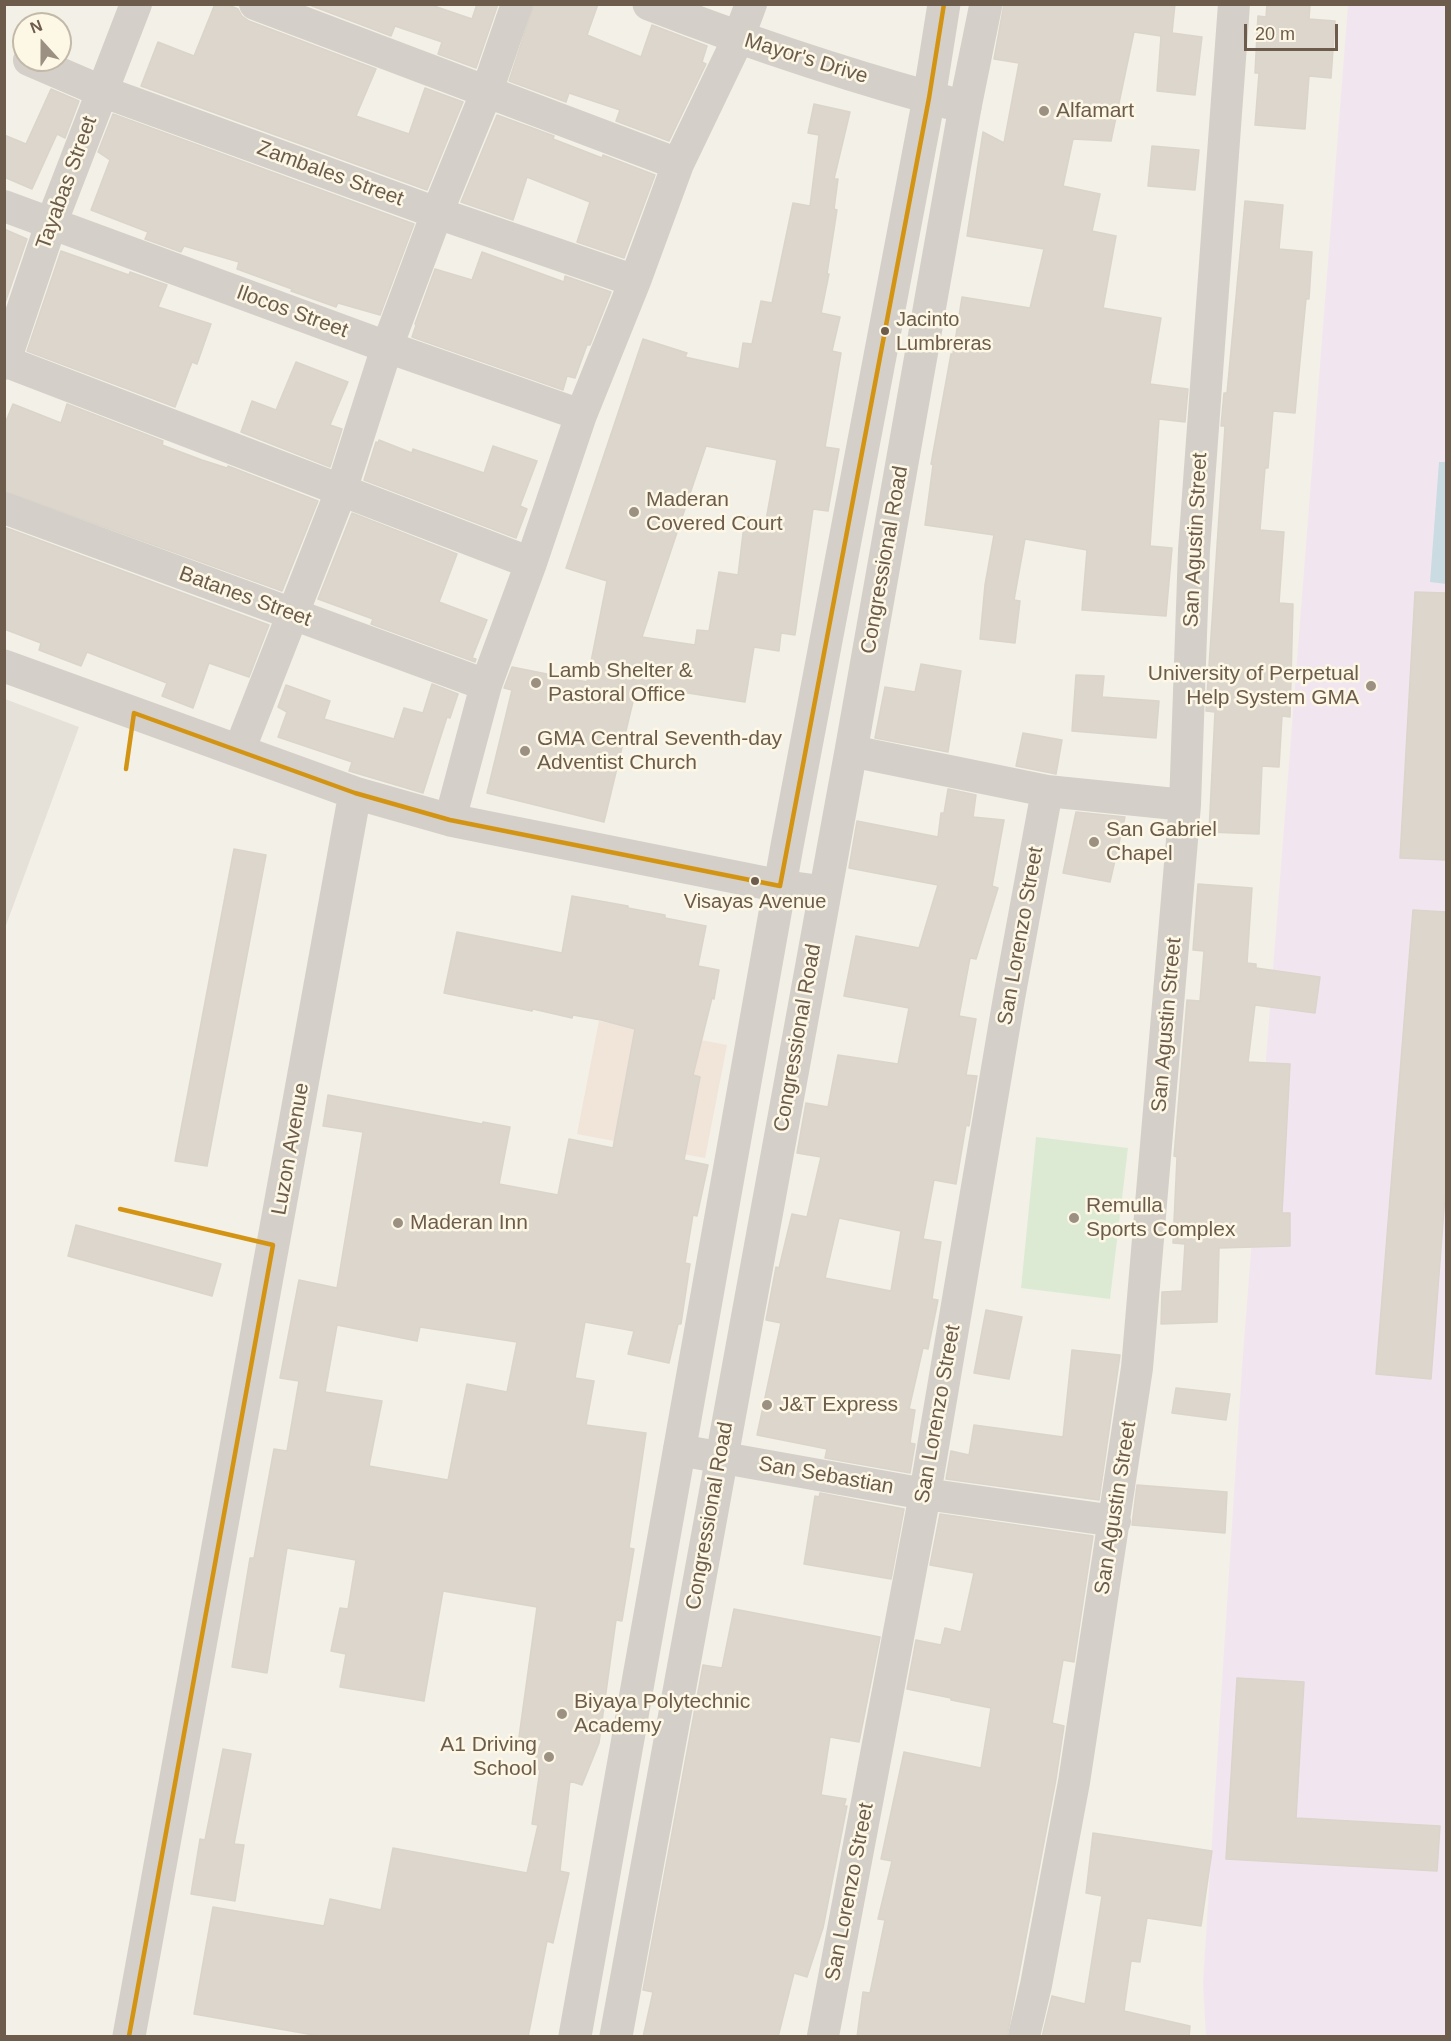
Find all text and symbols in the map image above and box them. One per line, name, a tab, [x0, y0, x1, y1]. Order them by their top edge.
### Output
north arrow	[12, 12, 72, 72]
scale bar	[1247, 12, 1342, 50]
text: N	[28, 17, 45, 37]
text: 20 m	[1255, 24, 1295, 44]
street label: Mayor's Drive	[741, 28, 871, 90]
place label: Alfamart	[1056, 98, 1134, 124]
marker: Alfamart	[1037, 104, 1051, 118]
street label: Tayabas Street	[31, 113, 103, 253]
street label: Zambales Street	[253, 136, 407, 212]
street label: Ilocos Street	[233, 280, 351, 344]
place label: Jacinto Lumbreras	[896, 308, 992, 355]
marker: Jacinto Lumbreras	[879, 325, 891, 337]
street label: San Agustin Street	[1179, 452, 1213, 628]
street label: Congressional Road	[856, 464, 914, 656]
place label: Maderan Covered Court	[646, 487, 783, 537]
marker: Maderan Covered Court	[627, 505, 641, 519]
street label: Batanes Street	[175, 561, 315, 633]
place label: Lamb Shelter & Pastoral Office	[548, 658, 693, 708]
place label: University of Perpetual Help System GMA	[1148, 661, 1359, 711]
marker: Lamb Shelter & Pastoral Office	[529, 676, 543, 690]
marker: University of Perpetual Help System GMA	[1364, 679, 1378, 693]
place label: GMA Central Seventh-day Adventist Church	[537, 726, 782, 776]
marker: GMA Central Seventh-day Adventist Church	[518, 744, 532, 758]
place label: San Gabriel Chapel	[1106, 817, 1217, 867]
marker: San Gabriel Chapel	[1087, 835, 1101, 849]
street label: San Lorenzo Street	[993, 845, 1049, 1027]
marker: Visayas Avenue	[749, 875, 761, 887]
place label: Visayas Avenue	[684, 890, 826, 914]
street label: San Agustin Street	[1147, 937, 1187, 1113]
street label: Congressional Road	[769, 942, 827, 1134]
street label: Luzon Avenue	[267, 1081, 315, 1217]
place label: Remulla Sports Complex	[1086, 1193, 1235, 1243]
place label: Maderan Inn	[410, 1210, 528, 1236]
marker: Remulla Sports Complex	[1067, 1211, 1081, 1225]
marker: Maderan Inn	[391, 1216, 405, 1230]
street label: San Lorenzo Street	[910, 1323, 966, 1505]
place label: J&T Express	[779, 1392, 898, 1418]
marker: J&T Express	[760, 1398, 774, 1412]
street label: Congressional Road	[681, 1420, 739, 1612]
street label: San Agustin Street	[1090, 1420, 1142, 1596]
street label: San Sebastian	[757, 1452, 895, 1500]
place label: Biyaya Polytechnic Academy	[574, 1689, 750, 1739]
marker: Biyaya Polytechnic Academy	[555, 1707, 569, 1721]
place label: A1 Driving School	[440, 1732, 537, 1782]
marker: A1 Driving School	[542, 1750, 556, 1764]
street label: San Lorenzo Street	[820, 1801, 880, 1983]

